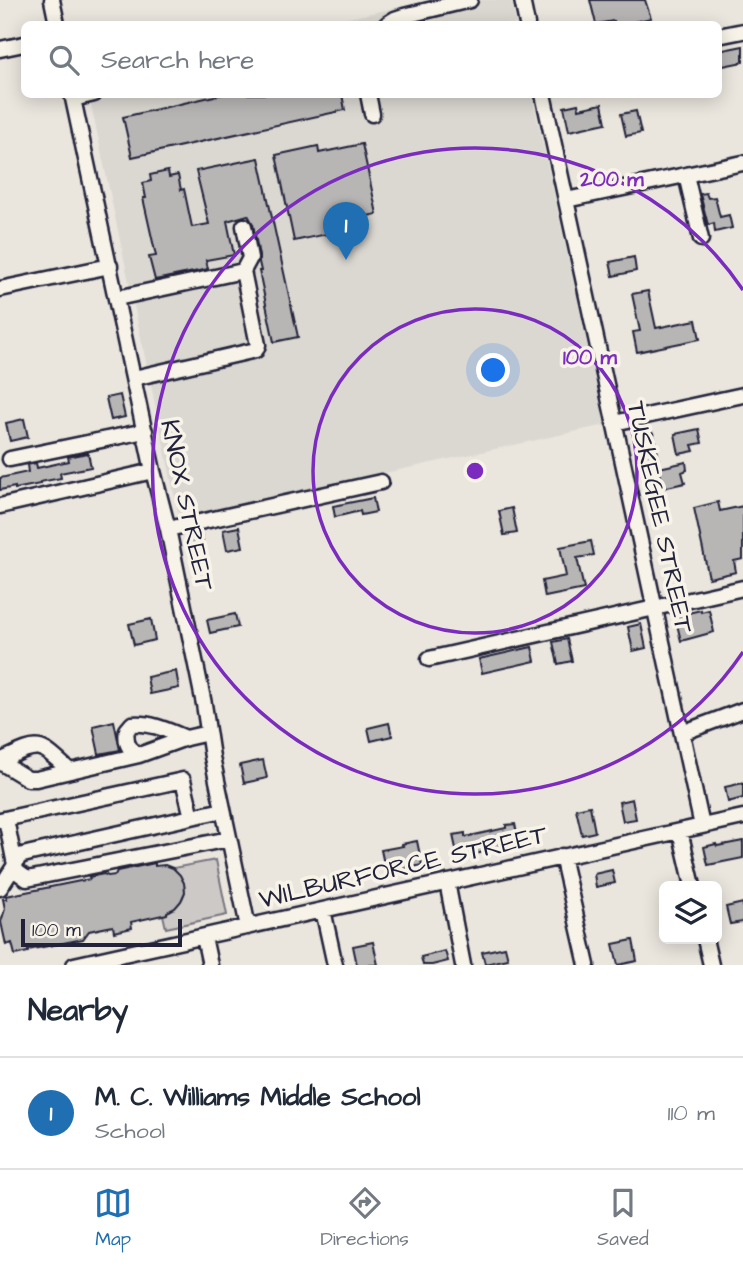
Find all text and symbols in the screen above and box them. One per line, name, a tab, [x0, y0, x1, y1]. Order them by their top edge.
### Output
search box	[21, 21, 722, 98]
icon: search	[45, 41, 83, 79]
text: Search here	[101, 42, 254, 78]
text: 200 m	[579, 165, 644, 194]
pin: 1	[323, 202, 369, 260]
text: 100 m	[563, 343, 618, 372]
your location	[476, 353, 510, 387]
street label: TUSKEGEE STREET	[618, 398, 702, 637]
street label: KNOX STREET	[151, 416, 223, 595]
centre of rings	[463, 459, 487, 483]
street label: WILBURFORCE STREET	[255, 816, 551, 918]
map controls	[659, 881, 722, 944]
button: layers	[659, 881, 722, 944]
scale bar	[21, 916, 182, 948]
text: 100 m	[32, 917, 81, 944]
text: Nearby	[28, 990, 128, 1032]
text: M. C. Williams Middle School	[95, 1079, 421, 1115]
text: 1	[50, 1097, 52, 1129]
text: 110 m	[667, 1097, 715, 1129]
text: School	[95, 1115, 165, 1147]
tab: Map	[94, 1184, 132, 1253]
tab: Directions	[320, 1184, 409, 1253]
tab: Saved	[597, 1184, 649, 1253]

